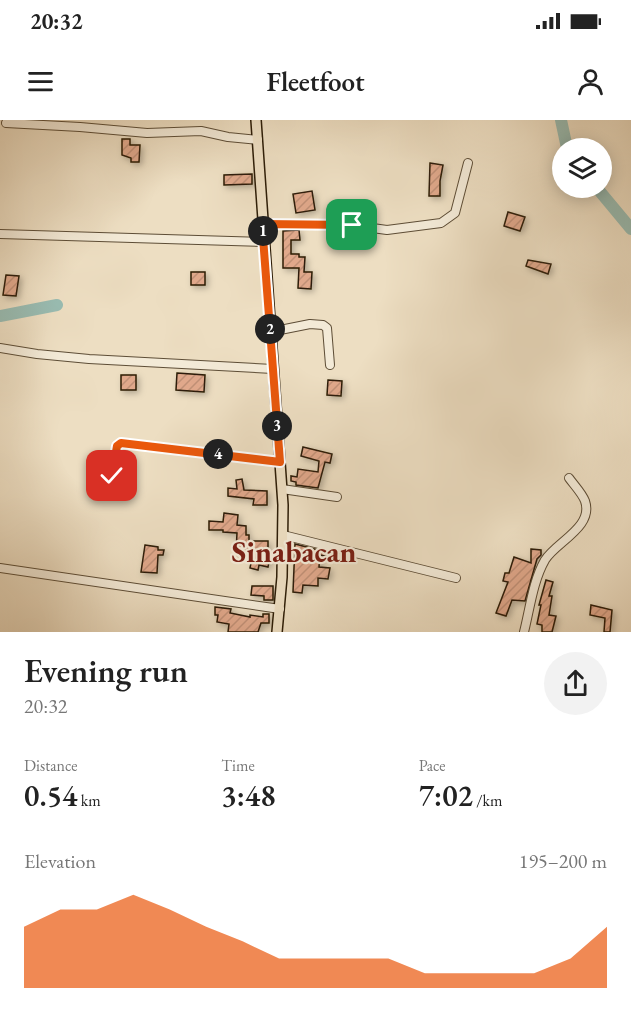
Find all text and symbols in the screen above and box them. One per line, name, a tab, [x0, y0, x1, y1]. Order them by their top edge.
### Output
text: 20:32	[30, 7, 83, 36]
text: Fleetfoot	[266, 64, 365, 99]
icon: menu	[24, 65, 57, 98]
icon: person	[574, 65, 607, 98]
map controls	[552, 138, 612, 198]
button: layers	[552, 138, 612, 198]
pin	[326, 199, 377, 250]
icon: arrive	[335, 208, 368, 241]
pin: 1	[248, 216, 278, 246]
text: 1	[259, 220, 267, 241]
pin: 2	[255, 314, 285, 344]
text: 2	[266, 318, 274, 339]
pin: 3	[262, 411, 292, 441]
text: 3	[273, 415, 281, 436]
pin: 4	[203, 439, 233, 469]
text: 4	[214, 443, 222, 464]
pin	[86, 450, 137, 501]
icon: check	[95, 459, 128, 492]
district label: Sinabacan	[231, 532, 357, 571]
text: Evening run	[24, 649, 188, 692]
button: share	[544, 652, 607, 715]
text: 20:32	[24, 693, 67, 719]
text: Distance	[24, 755, 77, 776]
text: Time	[221, 755, 255, 776]
text: Pace	[419, 755, 446, 776]
text: 0.54	[24, 776, 77, 815]
text: 3:48	[221, 776, 276, 815]
text: 7:02	[419, 776, 473, 815]
text: km	[77, 790, 101, 811]
text: /km	[473, 790, 503, 811]
text: Elevation	[24, 848, 96, 874]
text: 195–200 m	[519, 848, 607, 874]

